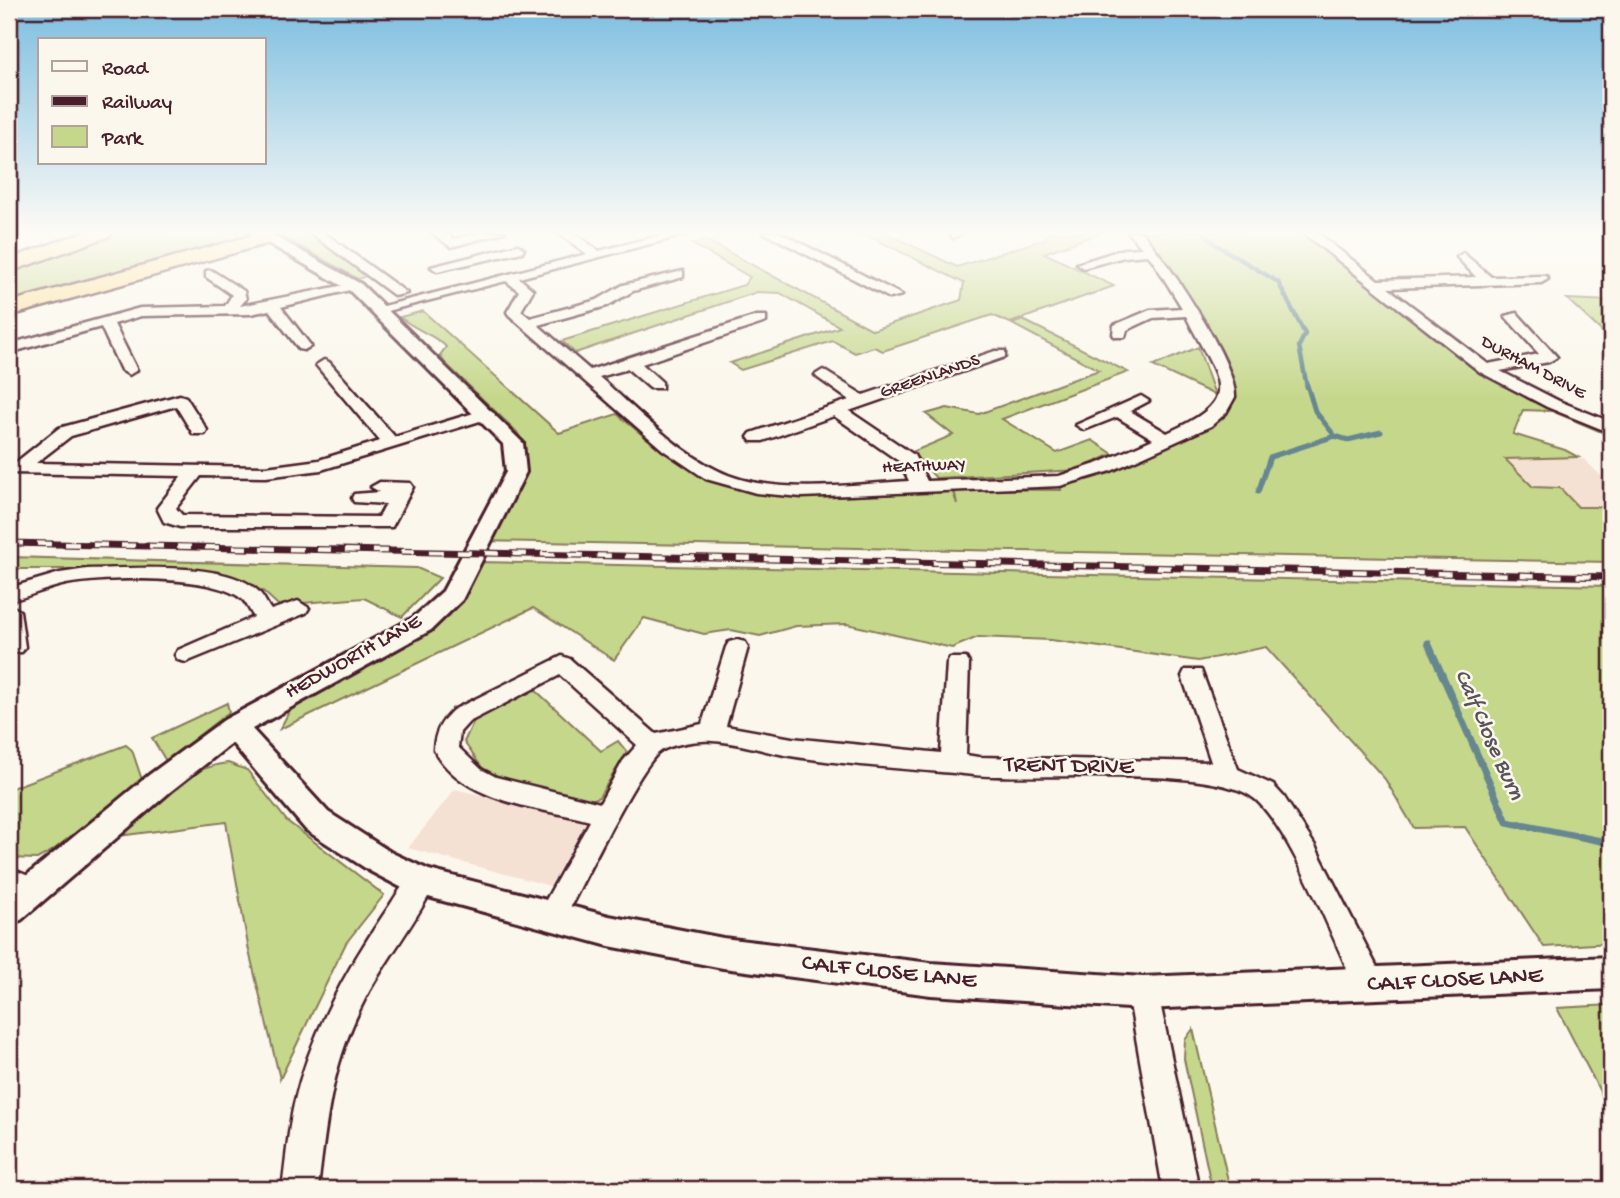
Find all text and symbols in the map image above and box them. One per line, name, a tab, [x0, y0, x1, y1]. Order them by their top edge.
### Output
legend	[38, 38, 266, 164]
text: Road	[102, 58, 150, 83]
text: Railway	[102, 92, 172, 117]
text: Park	[101, 128, 145, 153]
street label: DURHAM DRIVE	[1476, 331, 1590, 405]
street label: GREENLANDS	[877, 350, 983, 404]
street label: HEATHWAY	[882, 455, 966, 479]
street label: HEDWORTH LANE	[281, 610, 427, 706]
water label: Calf Close Burn	[1447, 666, 1529, 805]
street label: TRENT DRIVE	[1002, 751, 1135, 783]
street label: CALF CLOSE LANE	[800, 949, 979, 997]
street label: CALF CLOSE LANE	[1367, 962, 1544, 1000]

